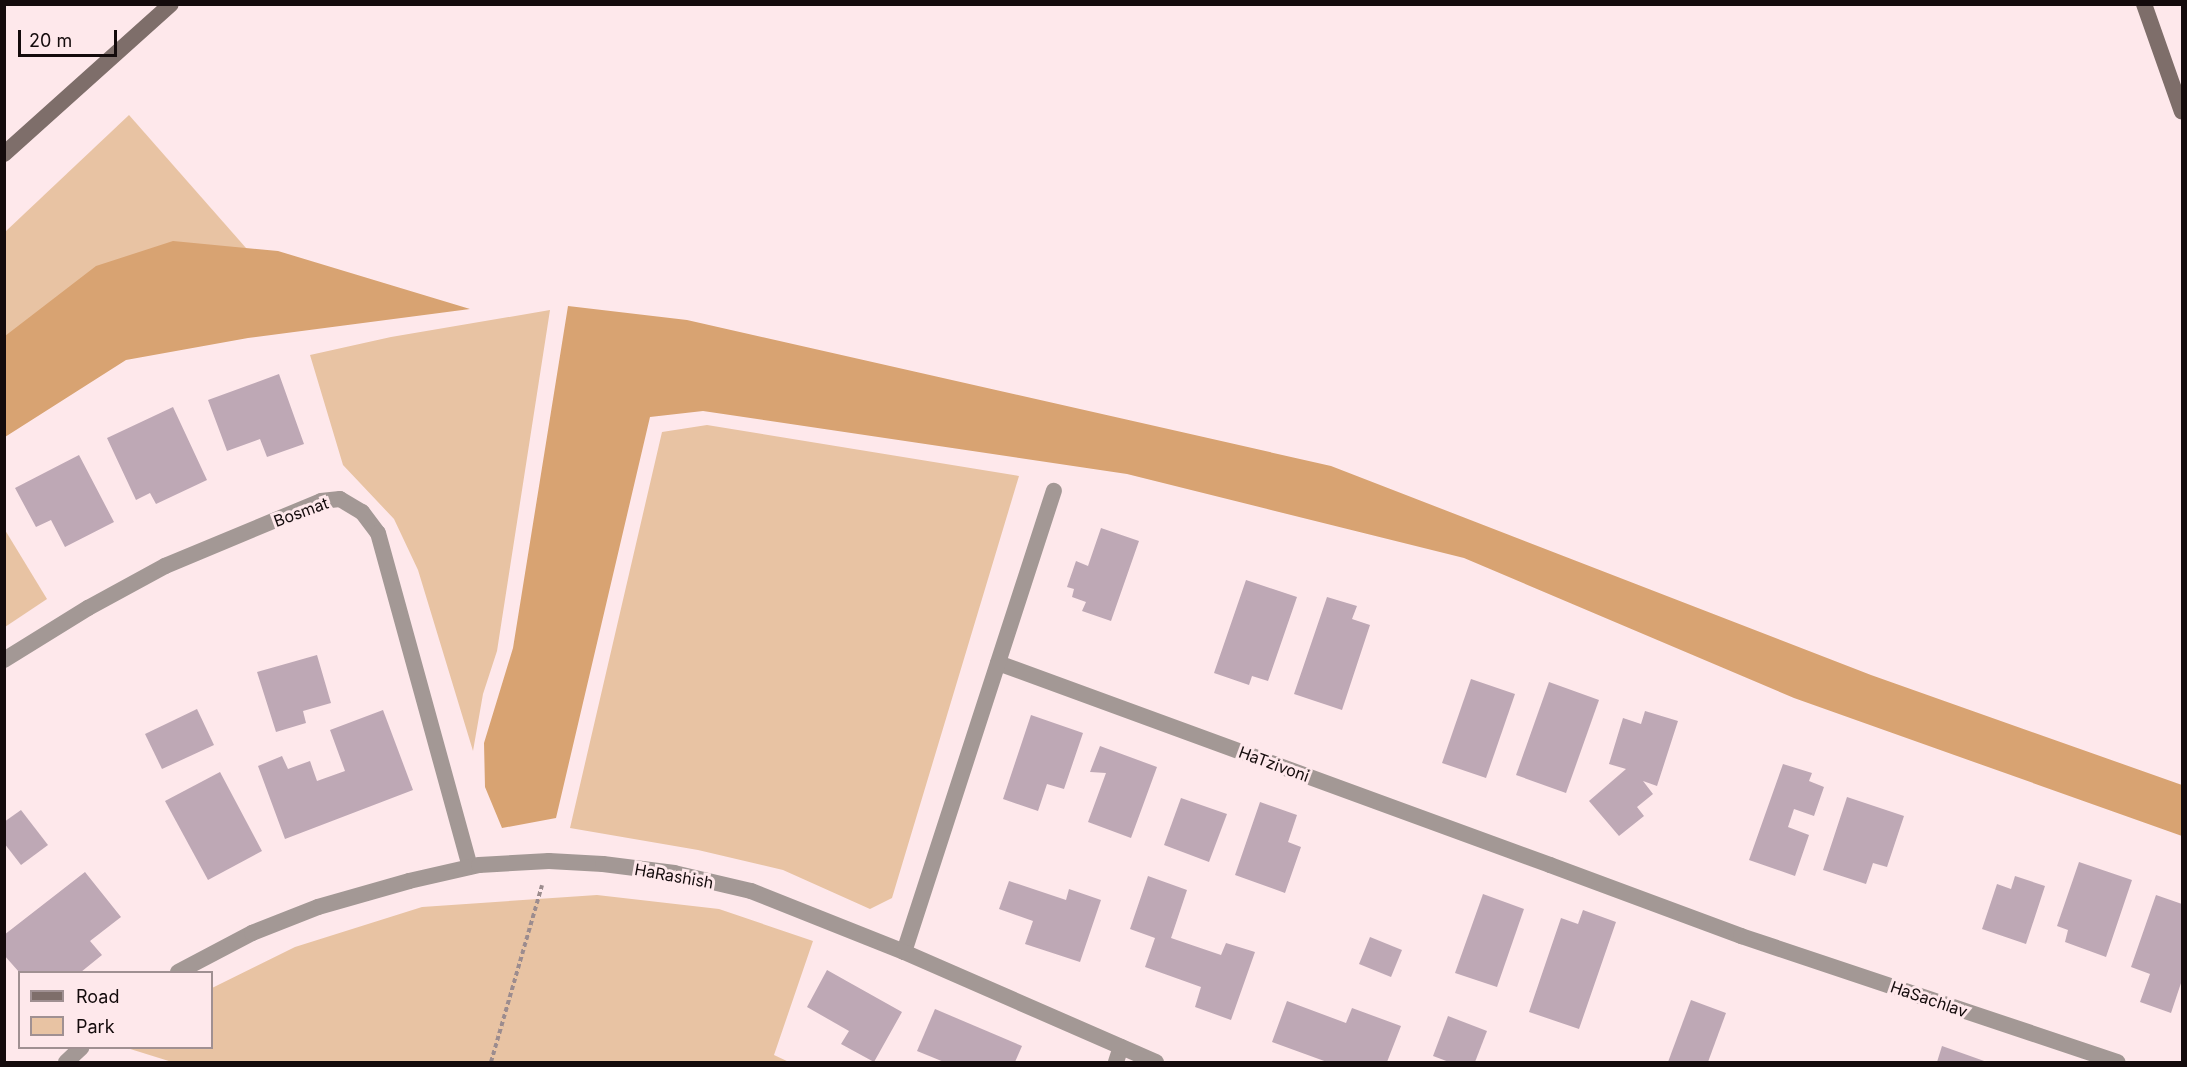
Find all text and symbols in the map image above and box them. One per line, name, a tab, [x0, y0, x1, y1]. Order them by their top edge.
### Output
scale bar	[21, 18, 120, 56]
text: 20 m	[29, 30, 72, 51]
street label: Bosmat	[271, 493, 331, 531]
street label: HaTzivoni	[1236, 742, 1312, 786]
street label: HaRashish	[633, 860, 715, 892]
legend	[18, 971, 213, 1049]
street label: HaSachlav	[1888, 977, 1970, 1021]
text: Road	[76, 986, 119, 1007]
text: Park	[76, 1016, 115, 1037]

